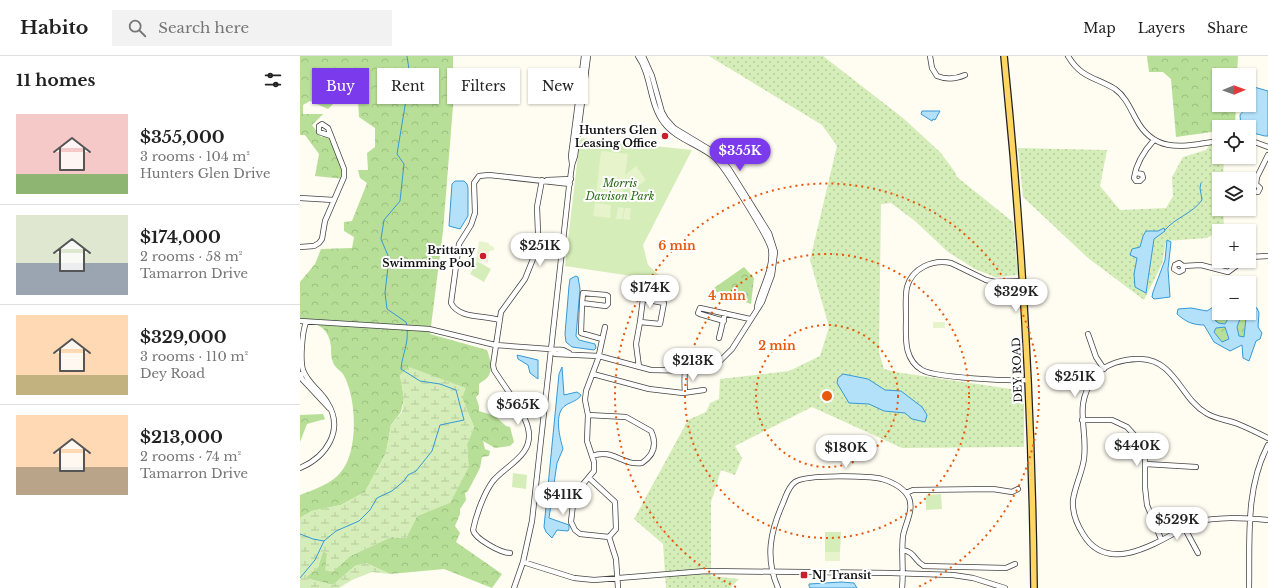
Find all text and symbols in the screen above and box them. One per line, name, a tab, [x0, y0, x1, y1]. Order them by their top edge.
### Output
search box	[112, 10, 392, 46]
text: Habito	[20, 16, 88, 39]
icon: search	[126, 17, 148, 39]
text: Search here	[158, 18, 249, 37]
text: Map	[1083, 19, 1116, 37]
text: Layers	[1138, 19, 1185, 37]
text: Share	[1207, 19, 1248, 37]
chip: Buy	[312, 68, 369, 104]
chip: Rent	[377, 68, 439, 104]
chip: Filters	[447, 68, 520, 104]
chip: New	[528, 68, 588, 104]
north arrow	[1212, 68, 1256, 112]
map controls	[1212, 68, 1256, 320]
icon: filters	[262, 69, 284, 91]
text: 11 homes	[16, 70, 95, 91]
button: locate	[1212, 120, 1256, 164]
place label: Hunters Glen Leasing Office	[575, 123, 658, 150]
text: $355,000	[140, 127, 225, 148]
icon: home	[48, 130, 96, 178]
marker: Hunters Glen Leasing Office	[660, 131, 670, 141]
pin: $355K	[712, 138, 768, 172]
text: $355K	[719, 142, 761, 159]
text: 3 rooms · 104 m²	[140, 148, 250, 165]
text: Hunters Glen Drive	[140, 165, 270, 182]
button: layers	[1212, 172, 1256, 216]
park label: Morris Davison Park	[584, 176, 655, 203]
button: +	[1212, 224, 1256, 268]
text: $174,000	[140, 227, 221, 248]
icon: home	[48, 231, 96, 279]
pin: $251K	[512, 233, 568, 267]
text: $251K	[520, 237, 560, 254]
text: 6 min	[658, 238, 696, 253]
place label: Brittany Swimming Pool	[382, 243, 476, 270]
text: 2 rooms · 58 m²	[140, 248, 242, 265]
marker: Brittany Swimming Pool	[478, 251, 488, 261]
text: Tamarron Drive	[140, 265, 248, 282]
pin: $174K	[622, 275, 678, 309]
button: −	[1212, 276, 1256, 320]
text: $174K	[630, 279, 670, 296]
pin: $329K	[988, 279, 1044, 313]
text: $329K	[994, 283, 1038, 300]
text: 4 min	[708, 288, 746, 303]
text: $329,000	[140, 327, 226, 348]
icon: home	[48, 331, 96, 379]
street label: DEY ROAD	[1009, 337, 1025, 403]
text: 2 min	[758, 338, 796, 353]
text: 3 rooms · 110 m²	[140, 348, 248, 365]
pin: $213K	[665, 348, 721, 382]
text: $213K	[672, 352, 714, 369]
pin: $251K	[1047, 364, 1103, 398]
text: Dey Road	[140, 365, 205, 382]
text: $251K	[1055, 368, 1095, 385]
centre of rings	[820, 389, 834, 403]
pin: $565K	[490, 392, 546, 426]
text: $565K	[496, 396, 540, 413]
text: $213,000	[140, 427, 223, 448]
icon: home	[48, 431, 96, 479]
pin: $440K	[1109, 433, 1165, 467]
pin: $180K	[818, 435, 874, 469]
text: $440K	[1114, 437, 1160, 454]
text: $180K	[825, 439, 867, 456]
text: 2 rooms · 74 m²	[140, 448, 241, 465]
text: Tamarron Drive	[140, 465, 248, 482]
pin: $411K	[535, 482, 591, 516]
text: $411K	[543, 486, 583, 503]
pin: $529K	[1149, 507, 1205, 541]
text: $529K	[1155, 511, 1199, 528]
place label: NJ Transit	[812, 568, 872, 582]
marker: NJ Transit	[799, 570, 809, 580]

